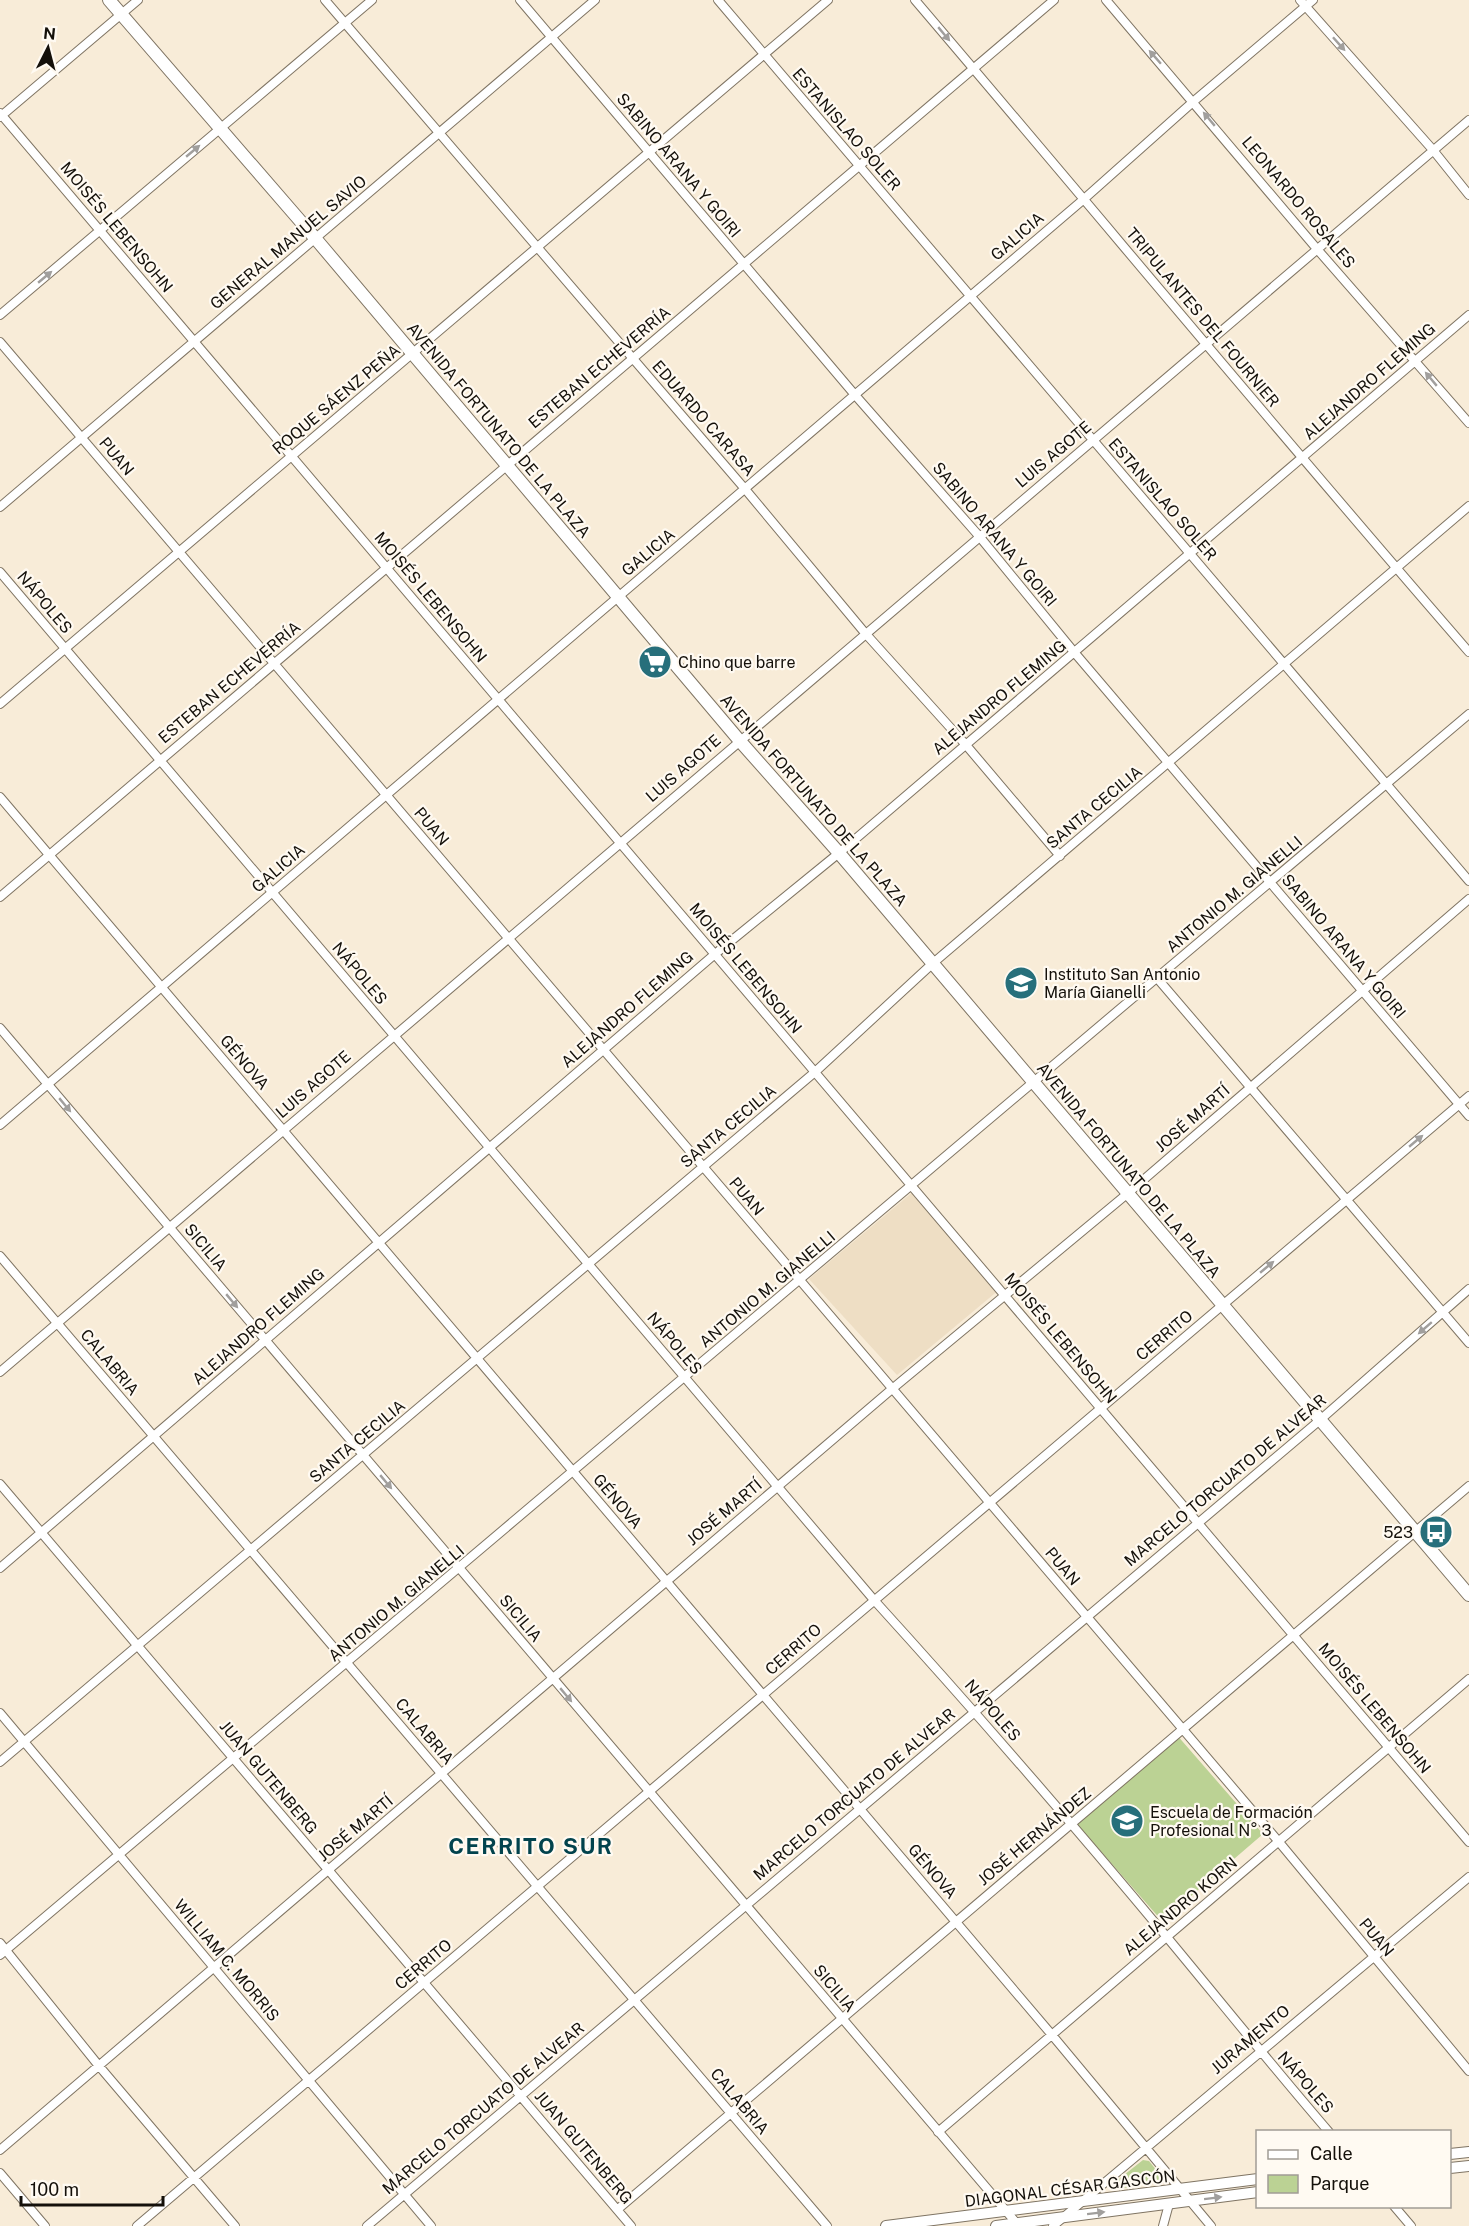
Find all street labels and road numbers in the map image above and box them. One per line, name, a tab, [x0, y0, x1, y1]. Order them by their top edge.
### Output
street label: ESTANISLAO SOLER	[788, 64, 905, 194]
street label: SABINO ARANA Y GOIRI	[613, 89, 745, 241]
street label: LEONARDO ROSALES	[1238, 133, 1359, 272]
street label: MOISÉS LEBENSOHN	[56, 158, 178, 296]
street label: GENERAL MANUEL SAVIO	[206, 171, 370, 313]
street label: GALICIA	[987, 208, 1048, 264]
street label: TRIPULANTES DEL FOURNIER	[1122, 224, 1283, 411]
street label: ESTEBAN ECHEVERRÍA	[524, 302, 674, 432]
street label: AVENIDA FORTUNATO DE LA PLAZA	[403, 319, 594, 542]
street label: ALEJANDRO FLEMING	[1299, 319, 1439, 444]
street label: ROQUE SÁENZ PEÑA	[268, 340, 404, 458]
street label: EDUARDO CARASA	[648, 357, 759, 480]
street label: LUIS AGOTE	[1012, 417, 1095, 492]
street label: PUAN	[95, 433, 138, 479]
street label: ESTANISLAO SOLER	[1104, 434, 1221, 564]
street label: SABINO ARANA Y GOIRI	[929, 458, 1061, 610]
street label: GALICIA	[618, 525, 679, 580]
street label: MOISÉS LEBENSOHN	[370, 528, 492, 666]
street label: NÁPOLES	[13, 567, 77, 637]
street label: ESTEBAN ECHEVERRÍA	[154, 617, 304, 747]
street label: ALEJANDRO FLEMING	[929, 636, 1070, 759]
street label: AVENIDA FORTUNATO DE LA PLAZA	[716, 690, 911, 910]
street label: LUIS AGOTE	[642, 731, 725, 806]
street label: SANTA CECILIA	[1043, 762, 1146, 853]
street label: PUAN	[410, 803, 453, 849]
street label: ANTONIO M. GIANELLI	[1163, 832, 1306, 957]
street label: GALICIA	[248, 840, 309, 896]
street label: SABINO ARANA Y GOIRI	[1278, 870, 1410, 1022]
street label: MOISÉS LEBENSOHN	[685, 899, 807, 1037]
street label: NÁPOLES	[328, 938, 392, 1008]
street label: ALEJANDRO FLEMING	[557, 947, 697, 1072]
street label: GÉNOVA	[216, 1030, 274, 1094]
street label: LUIS AGOTE	[272, 1047, 355, 1122]
street label: AVENIDA FORTUNATO DE LA PLAZA	[1033, 1059, 1224, 1282]
street label: JOSÉ MARTÍ	[1150, 1080, 1234, 1156]
street label: SANTA CECILIA	[677, 1081, 780, 1172]
street label: PUAN	[725, 1173, 768, 1219]
street label: SICILIA	[180, 1220, 231, 1275]
street label: ANTONIO M. GIANELLI	[696, 1227, 839, 1352]
street label: ALEJANDRO FLEMING	[188, 1264, 328, 1389]
street label: MOISÉS LEBENSOHN	[1000, 1269, 1122, 1407]
street label: CERRITO	[1132, 1306, 1197, 1365]
street label: NÁPOLES	[643, 1308, 707, 1378]
street label: CALABRIA	[76, 1325, 143, 1399]
street label: MARCELO TORCUATO DE ALVEAR	[1121, 1390, 1330, 1570]
street label: SANTA CECILIA	[306, 1396, 409, 1487]
street label: GÉNOVA	[589, 1469, 647, 1533]
street label: JOSÉ MARTÍ	[682, 1474, 766, 1549]
street label: ANTONIO M. GIANELLI	[325, 1541, 468, 1666]
street label: PUAN	[1041, 1543, 1084, 1589]
street label: SICILIA	[495, 1591, 546, 1646]
street label: CERRITO	[761, 1620, 825, 1679]
street label: MOISÉS LEBENSOHN	[1314, 1639, 1436, 1777]
street label: NÁPOLES	[961, 1675, 1025, 1745]
street label: CALABRIA	[391, 1694, 458, 1768]
street label: MARCELO TORCUATO DE ALVEAR	[750, 1704, 959, 1884]
street label: JUAN GUTENBERG	[216, 1717, 322, 1838]
street label: JOSÉ HERNÁNDEZ	[973, 1783, 1095, 1889]
street label: JOSÉ MARTÍ	[313, 1790, 397, 1865]
street label: GÉNOVA	[904, 1839, 962, 1903]
street label: ALEJANDRO KORN	[1120, 1853, 1241, 1960]
street label: WILLIAM C. MORRIS	[170, 1895, 283, 2025]
street label: PUAN	[1355, 1914, 1398, 1960]
street label: CERRITO	[391, 1935, 456, 1994]
street label: SICILIA	[809, 1961, 860, 2016]
street label: JURAMENTO	[1207, 2001, 1294, 2078]
street label: MARCELO TORCUATO DE ALVEAR	[379, 2018, 588, 2198]
street label: NÁPOLES	[1274, 2047, 1338, 2117]
street label: CALABRIA	[706, 2064, 773, 2138]
street label: JUAN GUTENBERG	[531, 2087, 637, 2208]
street label: DIAGONAL CÉSAR GASCÓN	[963, 2165, 1177, 2211]

